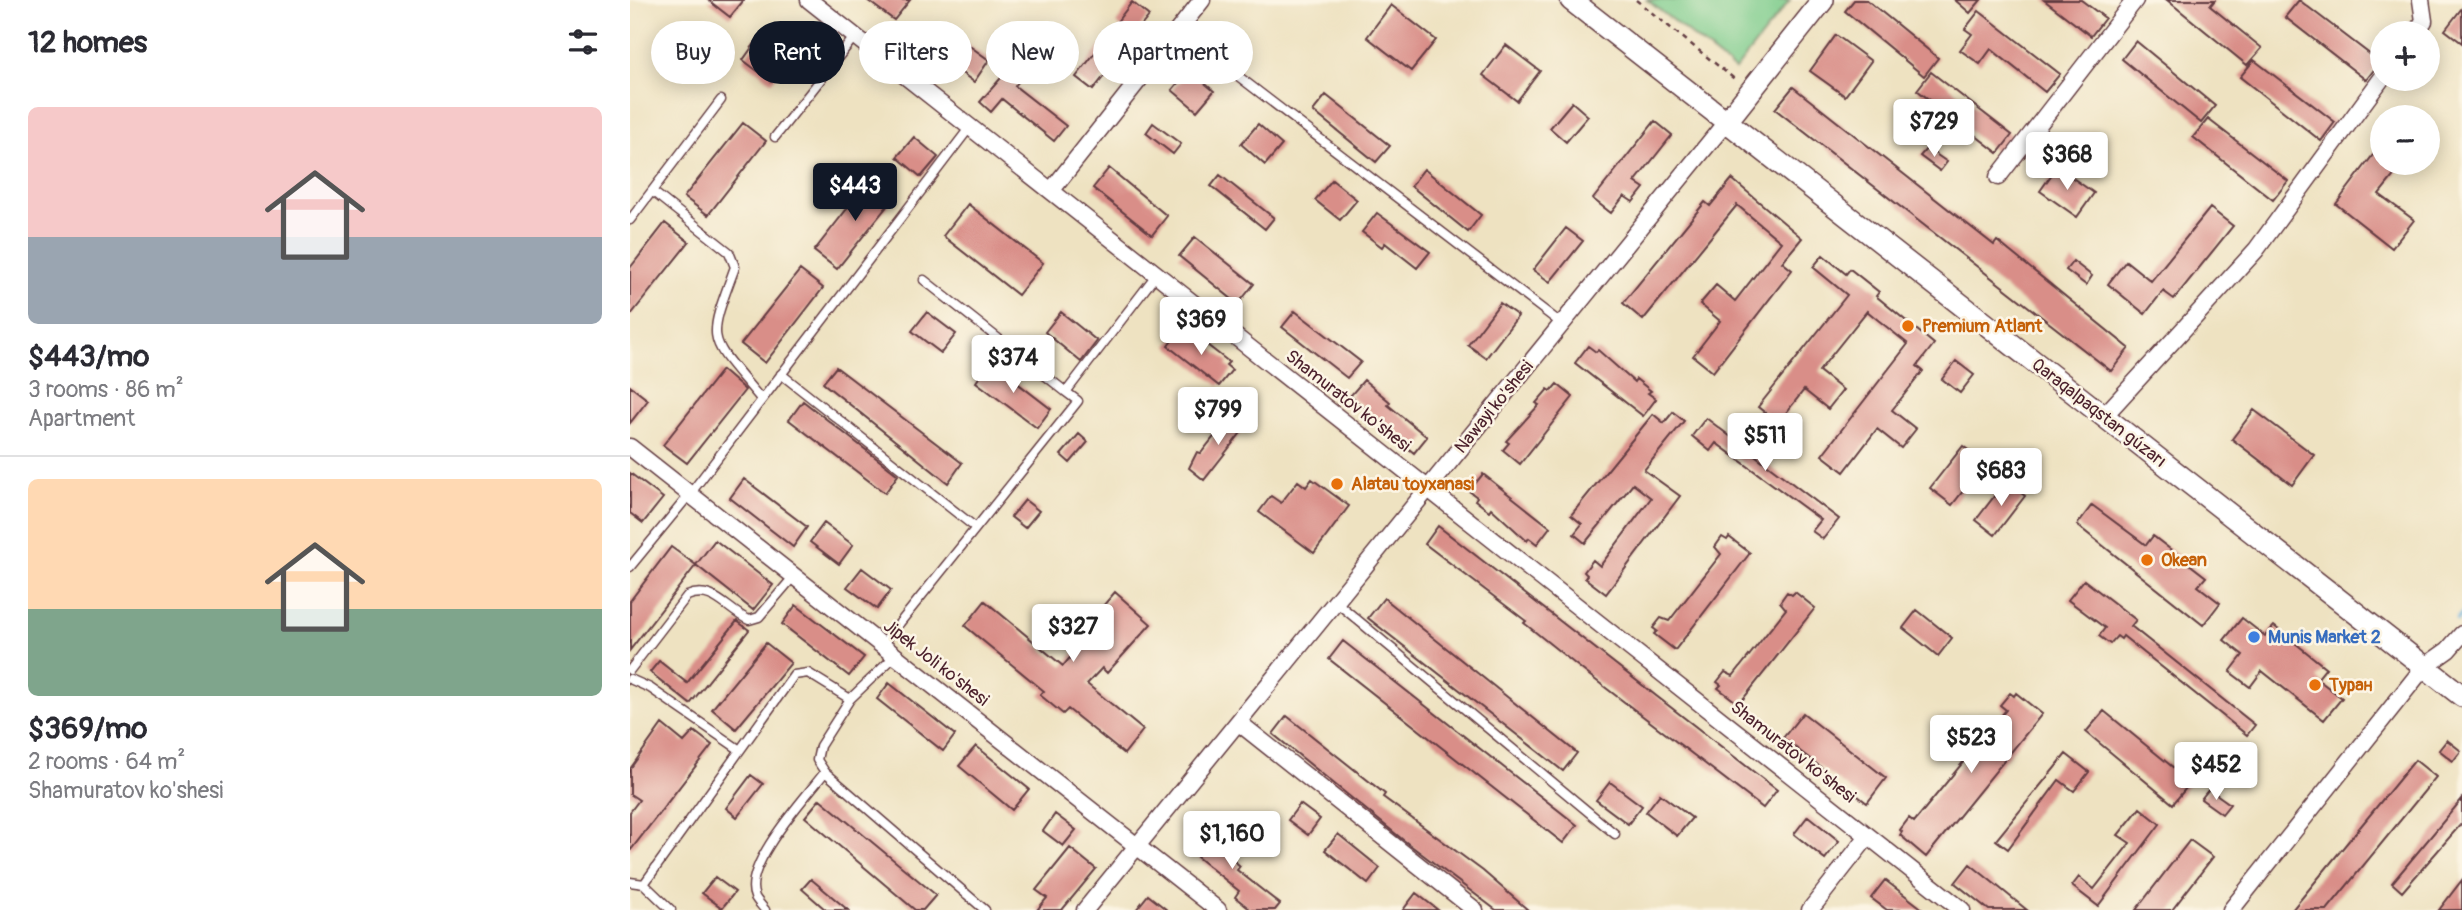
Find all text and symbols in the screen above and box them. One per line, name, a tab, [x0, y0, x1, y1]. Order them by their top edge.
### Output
chip: Buy	[651, 21, 735, 84]
chip: Rent	[749, 21, 845, 84]
chip: Filters	[859, 21, 972, 84]
chip: New	[986, 21, 1079, 84]
chip: Apartment	[1093, 21, 1253, 84]
map controls	[2370, 21, 2440, 175]
button: +	[2370, 21, 2440, 91]
icon: filters	[564, 23, 602, 61]
text: 12 homes	[28, 24, 147, 61]
pin: $729	[1893, 100, 1975, 159]
button: −	[2370, 105, 2440, 175]
text: $729	[1909, 107, 1959, 136]
pin: $368	[2026, 132, 2108, 192]
text: $368	[2042, 140, 2092, 169]
icon: home	[252, 152, 378, 278]
pin: $443	[814, 164, 896, 223]
text: $443	[829, 171, 881, 200]
pin: $369	[1160, 298, 1242, 357]
text: $369	[1176, 305, 1226, 334]
place label: Premium Atlant	[1922, 315, 2043, 338]
marker: Premium Atlant	[1900, 318, 1916, 334]
pin: $374	[972, 336, 1054, 395]
text: $443/mo	[28, 338, 149, 375]
text: $374	[988, 343, 1038, 372]
street label: Shamuratov ko'shesi	[1281, 345, 1415, 457]
street label: Qaraqalpaqstan gúzarı	[2027, 353, 2171, 473]
street label: Nawayi ko'shesi	[1449, 356, 1539, 458]
text: 3 rooms · 86 m²	[28, 375, 184, 404]
pin: $799	[1177, 388, 1259, 447]
text: $799	[1194, 395, 1242, 424]
text: Apartment	[28, 404, 135, 433]
pin: $511	[1724, 414, 1806, 473]
text: $511	[1744, 421, 1786, 450]
pin: $683	[1960, 448, 2042, 508]
text: $683	[1976, 456, 2026, 485]
place label: Alatau toyxanasi	[1351, 473, 1474, 496]
marker: Alatau toyxanasi	[1329, 476, 1345, 492]
icon: home	[252, 524, 378, 650]
place label: Okean	[2161, 549, 2207, 572]
marker: Okean	[2139, 552, 2155, 568]
pin: $327	[1032, 604, 1114, 664]
text: $327	[1048, 612, 1098, 641]
street label: Jipek Joli ko'shesi	[879, 615, 993, 711]
place label: Munis Market 2	[2268, 626, 2381, 649]
marker: Munis Market 2	[2246, 629, 2262, 645]
place label: Туран	[2328, 674, 2373, 697]
marker: Туран	[2307, 677, 2323, 693]
street label: Shamuratov ko'shesi	[1726, 696, 1860, 808]
text: $369/mo	[28, 710, 147, 747]
pin: $523	[1930, 716, 2012, 775]
text: $523	[1946, 723, 1996, 752]
pin: $452	[2175, 742, 2257, 802]
text: 2 rooms · 64 m²	[28, 747, 185, 776]
text: $452	[2190, 750, 2242, 779]
text: Shamuratov ko'shesi	[28, 776, 223, 805]
pin: $1,160	[1175, 812, 1289, 871]
text: $1,160	[1199, 819, 1265, 848]

